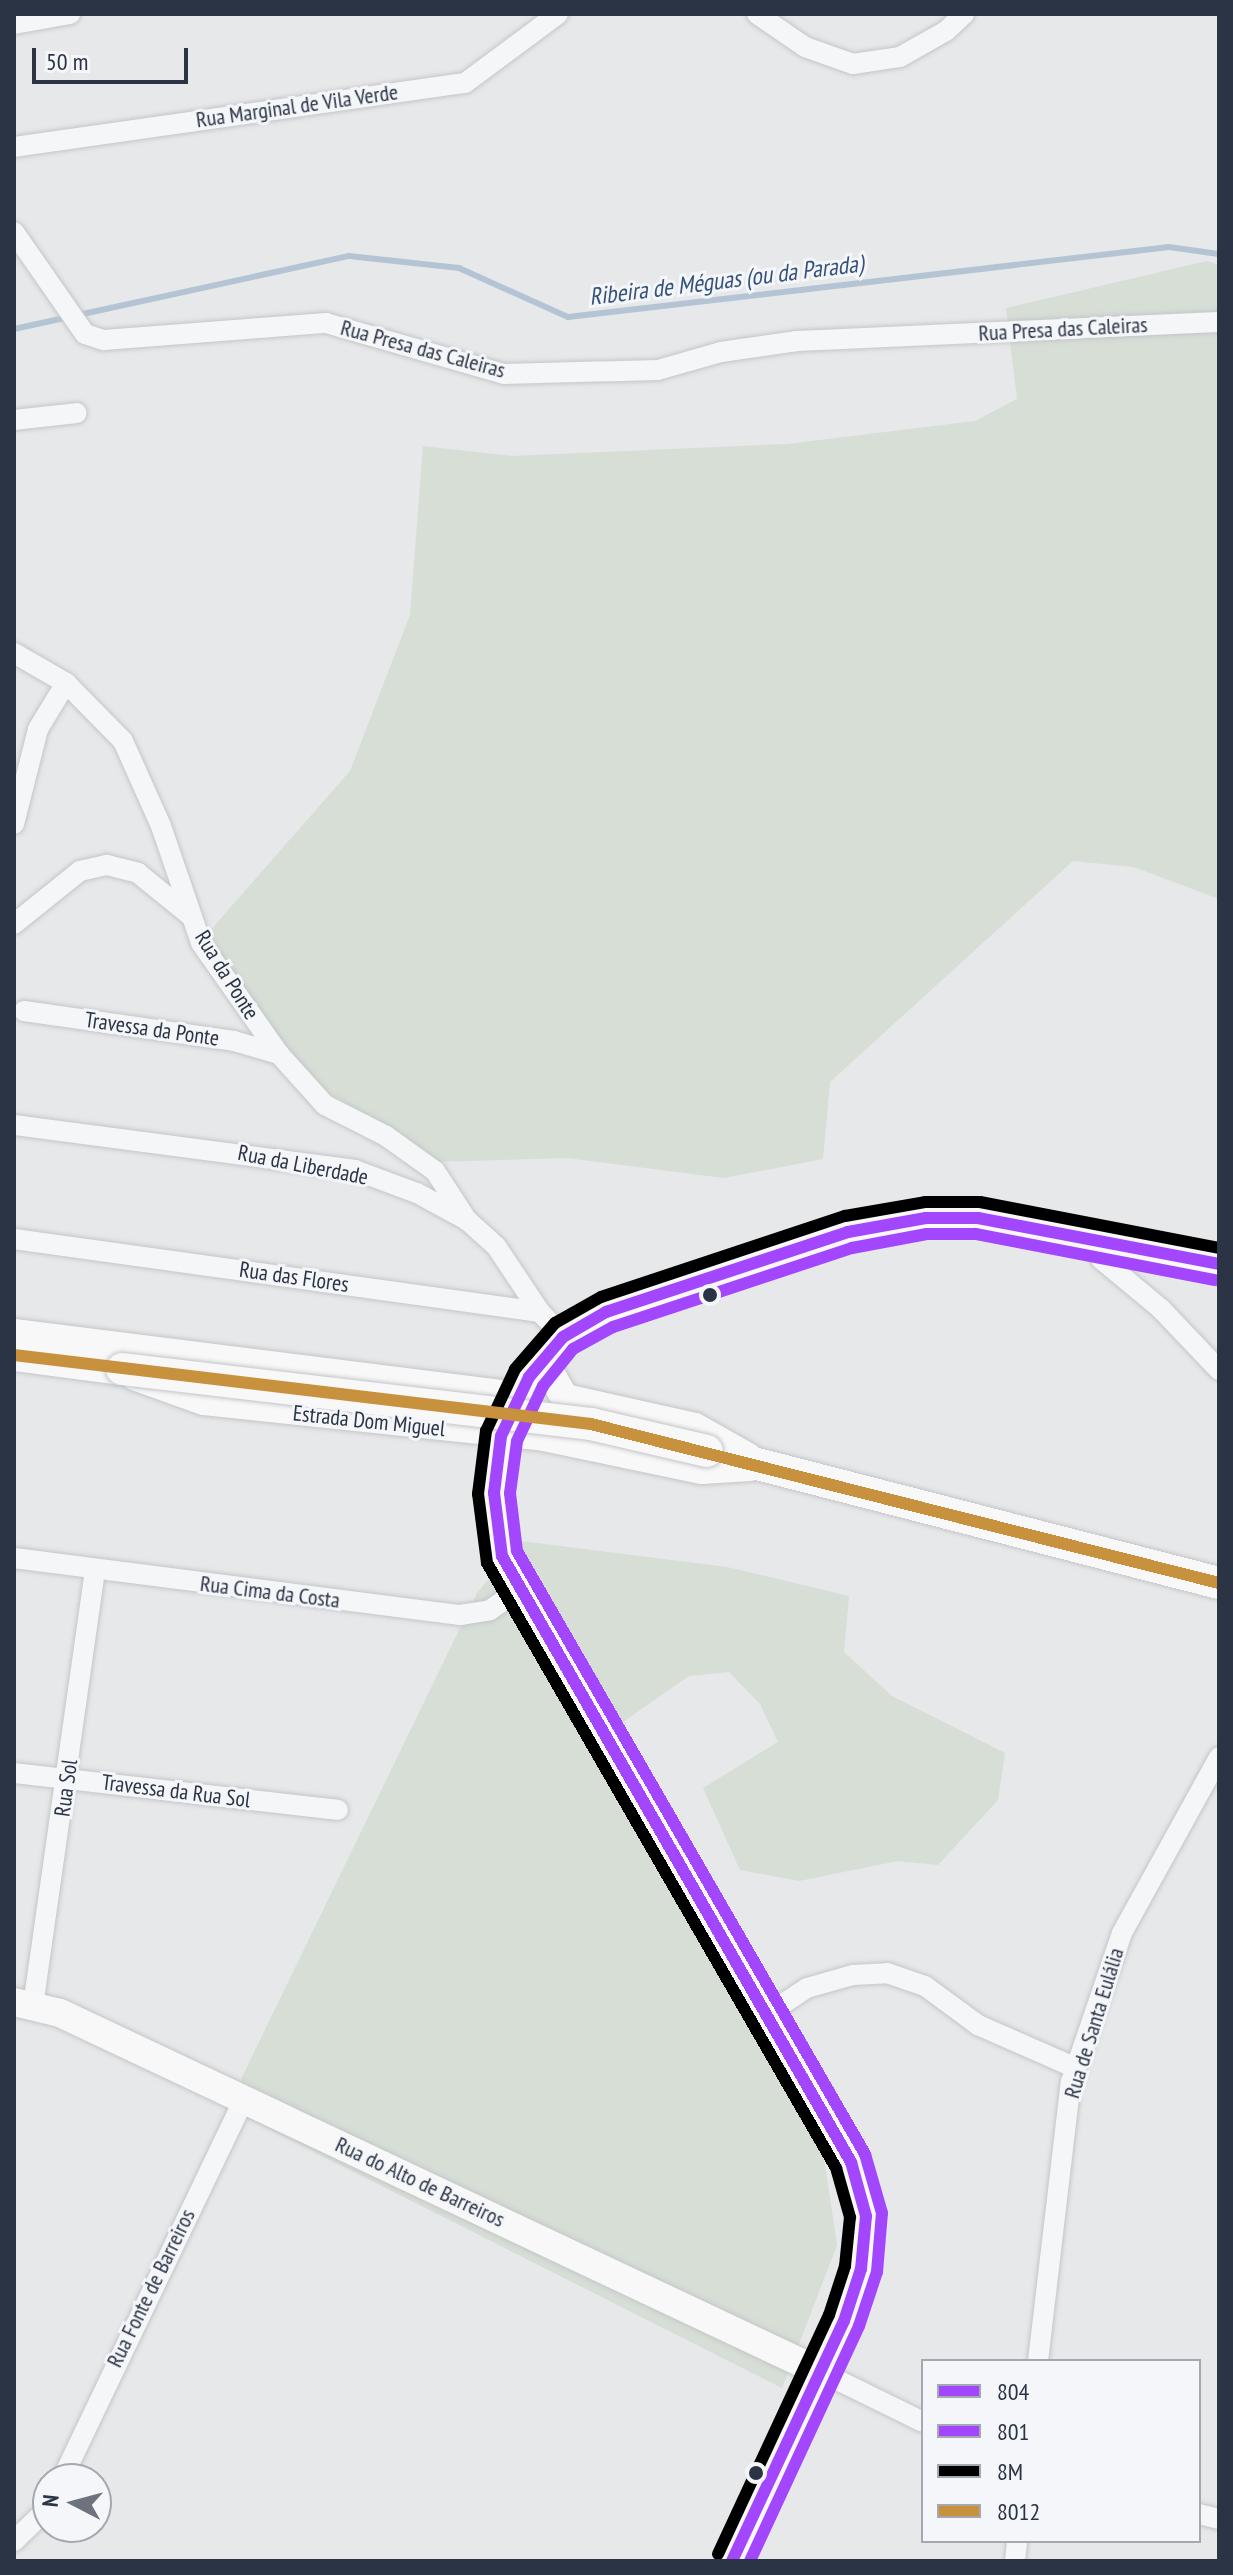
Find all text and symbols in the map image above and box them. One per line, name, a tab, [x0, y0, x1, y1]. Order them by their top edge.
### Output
scale bar	[36, 32, 192, 82]
text: 50 m	[46, 46, 88, 77]
street label: Rua Marginal de Vila Verde	[194, 79, 400, 133]
water label: Ribeira de Méguas (ou da Parada)	[587, 249, 865, 311]
street label: Rua Presa das Caleiras	[978, 311, 1148, 347]
street label: Rua Presa das Caleiras	[338, 314, 508, 384]
street label: Rua da Ponte	[189, 926, 265, 1024]
street label: Travessa da Ponte	[83, 1007, 221, 1051]
street label: Rua da Liberdade	[236, 1139, 370, 1191]
street label: Rua das Flores	[238, 1256, 350, 1298]
unlabelled marker	[702, 1287, 718, 1303]
street label: Estrada Dom Miguel	[292, 1400, 446, 1442]
street label: Rua Cima da Costa	[199, 1570, 341, 1614]
street label: Rua Sol	[49, 1758, 83, 1818]
street label: Travessa da Rua Sol	[100, 1769, 252, 1813]
street label: Rua de Santa Eulália	[1059, 1945, 1129, 2101]
street label: Rua do Alto de Barreiros	[331, 2131, 509, 2233]
street label: Rua Fonte de Barreiros	[101, 2205, 201, 2371]
legend	[921, 2359, 1201, 2543]
text: 804	[997, 2376, 1029, 2407]
text: 801	[997, 2416, 1029, 2447]
text: 8M	[997, 2456, 1023, 2487]
north arrow	[32, 2463, 112, 2543]
unlabelled marker	[748, 2465, 764, 2481]
text: N	[36, 2493, 65, 2508]
text: 8012	[997, 2496, 1040, 2527]

